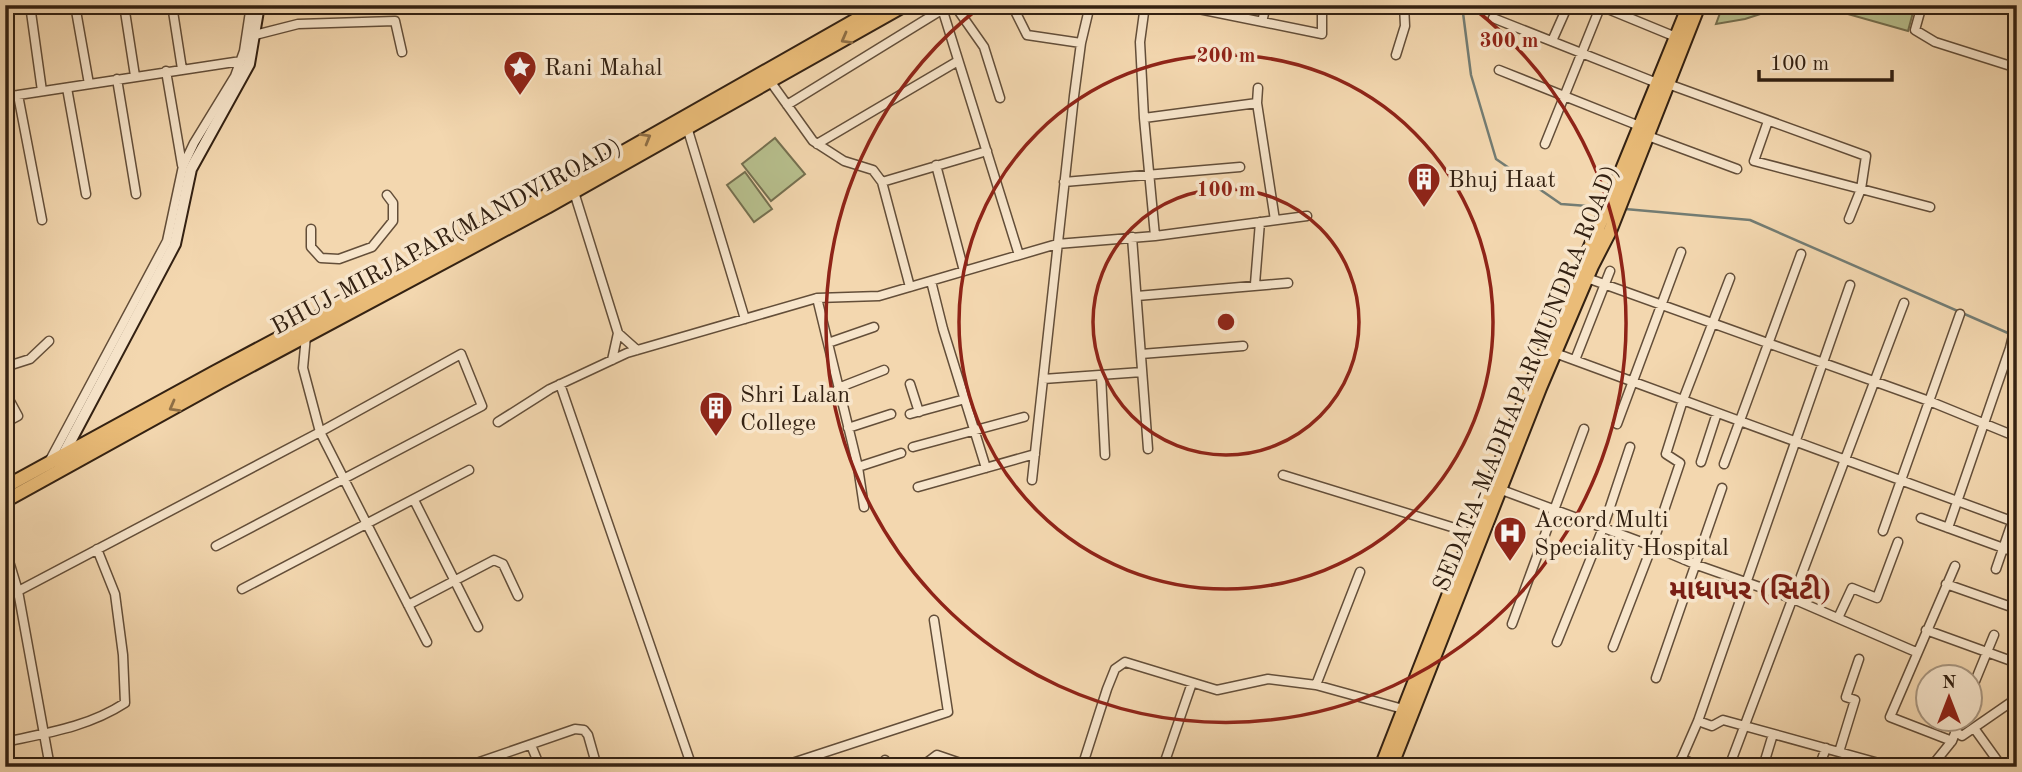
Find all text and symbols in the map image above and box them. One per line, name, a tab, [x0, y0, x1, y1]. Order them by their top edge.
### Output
one-way arrow	[841, 31, 853, 44]
text: 300 m	[1479, 31, 1539, 52]
scale bar	[1759, 38, 1892, 82]
text: 200 m	[1196, 46, 1256, 67]
place icon: Rani Mahal	[501, 48, 539, 97]
text: 100 m	[1770, 54, 1829, 75]
place label: Rani Mahal	[544, 57, 663, 81]
one-way arrow	[639, 133, 651, 146]
street label: BHUJ-MIRJAPAR(MANDVIROAD)	[268, 135, 626, 341]
building icon: Bhuj Haat	[1405, 160, 1443, 209]
street label: SEDATA-MADHAPAR(MUNDRA ROAD)	[1430, 162, 1624, 595]
place label: Bhuj Haat	[1448, 169, 1556, 193]
text: 100 m	[1196, 180, 1256, 201]
centre of rings	[1214, 310, 1238, 334]
place label: Shri Lalan College	[740, 384, 850, 436]
building icon: Shri Lalan College	[697, 389, 735, 438]
one-way arrow	[169, 399, 181, 412]
place label: Accord Multi Speciality Hospital	[1534, 509, 1729, 561]
hospital icon: Accord Multi Speciality Hospital	[1491, 514, 1529, 563]
district label: માધાપર (સિટી)	[1669, 573, 1831, 606]
north arrow	[1913, 664, 1983, 734]
text: N	[1942, 674, 1957, 693]

